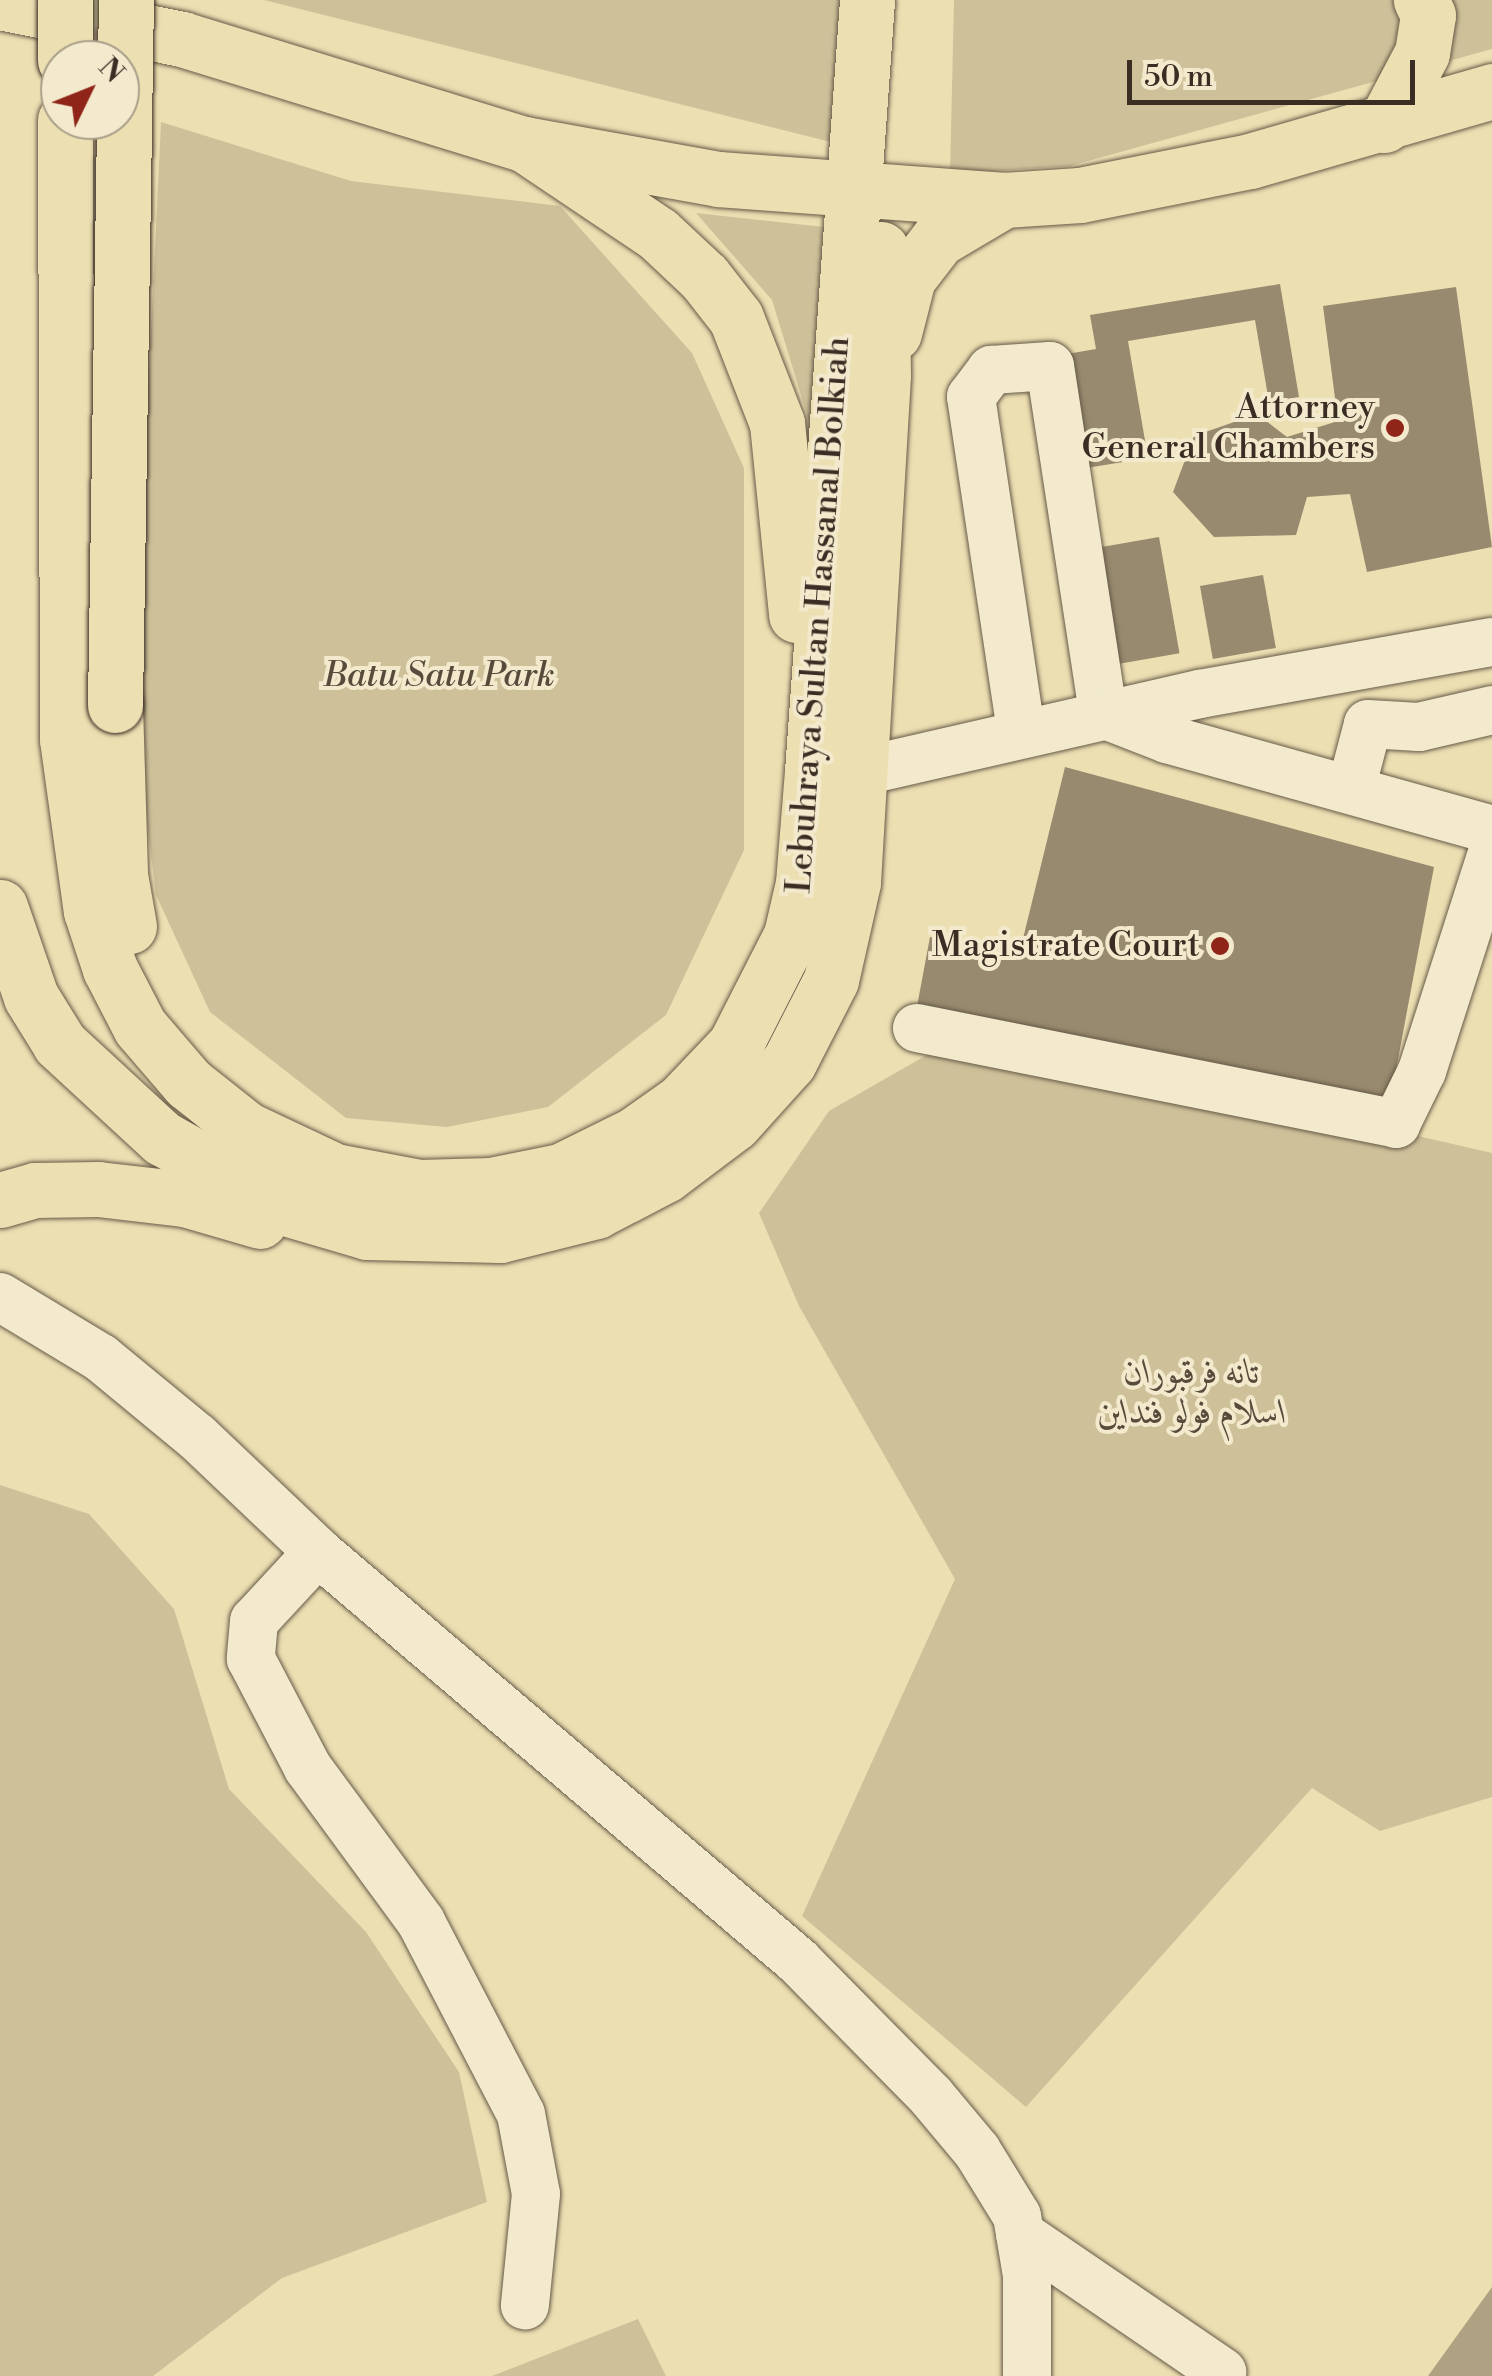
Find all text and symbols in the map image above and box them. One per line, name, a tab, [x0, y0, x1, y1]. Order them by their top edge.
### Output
north arrow	[40, 40, 140, 140]
scale bar	[1132, 40, 1420, 102]
text: N	[90, 51, 131, 91]
text: 50 m	[1144, 58, 1213, 96]
street label: Lebuhraya Sultan Hassanal Bolkiah	[779, 335, 859, 895]
place label: Attorney General Chambers	[1081, 387, 1375, 469]
marker: Attorney General Chambers	[1384, 417, 1406, 439]
park label: Batu Satu Park	[323, 655, 555, 697]
place label: Magistrate Court	[932, 925, 1200, 967]
marker: Magistrate Court	[1209, 935, 1231, 957]
park label: تانه فرقبوران اسلام فولو فنداين	[1097, 1352, 1287, 1434]

